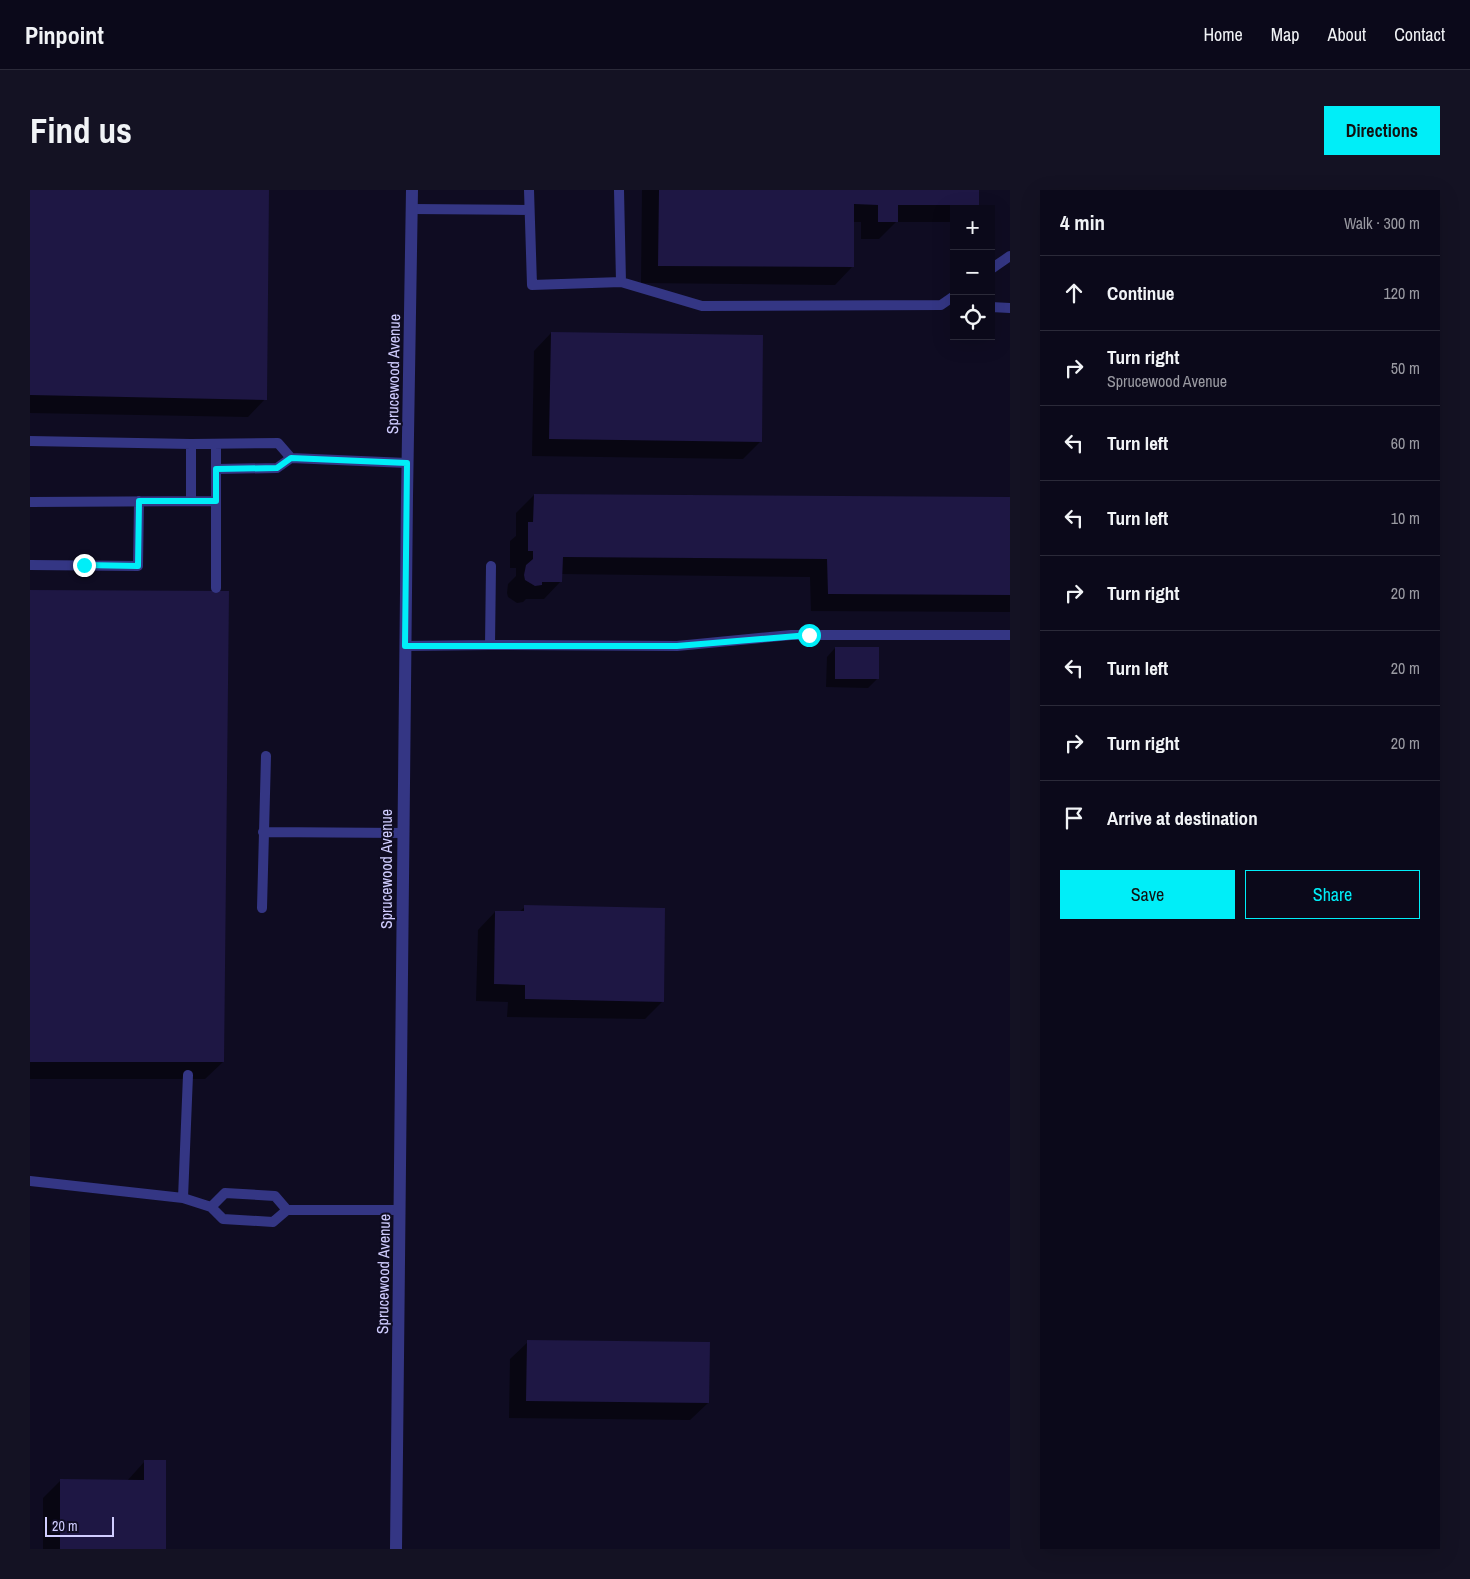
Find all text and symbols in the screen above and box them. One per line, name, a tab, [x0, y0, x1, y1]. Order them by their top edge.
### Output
text: Pinpoint	[25, 19, 104, 51]
text: Home	[1203, 22, 1243, 47]
text: Map	[1271, 22, 1300, 47]
text: About	[1328, 22, 1366, 47]
text: Contact	[1394, 22, 1445, 47]
button: Directions	[1324, 106, 1440, 155]
text: Find us	[30, 107, 132, 154]
map controls	[950, 205, 995, 340]
button: +	[950, 205, 995, 250]
text: 4 min	[1060, 208, 1105, 237]
text: Walk · 300 m	[1344, 212, 1420, 234]
button: −	[950, 250, 995, 295]
icon: ahead	[1060, 279, 1088, 307]
text: Continue	[1107, 280, 1175, 306]
text: 120 m	[1384, 282, 1420, 304]
button: locate	[950, 295, 995, 340]
street label: Sprucewood Avenue	[381, 314, 405, 434]
text: Turn right	[1107, 344, 1179, 370]
icon: right	[1060, 354, 1088, 382]
text: 50 m	[1391, 357, 1420, 379]
text: Sprucewood Avenue	[1107, 370, 1227, 392]
icon: left	[1060, 429, 1088, 457]
text: Turn left	[1107, 430, 1168, 456]
text: 60 m	[1391, 432, 1420, 454]
icon: left	[1060, 504, 1088, 532]
text: Turn left	[1107, 505, 1168, 531]
text: 10 m	[1391, 507, 1420, 529]
route end	[73, 554, 96, 577]
icon: right	[1060, 579, 1088, 607]
text: Turn right	[1107, 580, 1179, 606]
text: 20 m	[1391, 582, 1420, 604]
route start	[798, 624, 821, 647]
icon: left	[1060, 654, 1088, 682]
text: Turn left	[1107, 655, 1168, 681]
text: 20 m	[1391, 657, 1420, 679]
icon: right	[1060, 729, 1088, 757]
text: Turn right	[1107, 730, 1179, 756]
text: 20 m	[1391, 732, 1420, 754]
icon: arrive	[1060, 804, 1088, 832]
text: Arrive at destination	[1107, 805, 1258, 831]
street label: Sprucewood Avenue	[375, 809, 397, 929]
button: Save	[1060, 870, 1235, 919]
button: Share	[1245, 870, 1420, 919]
street label: Sprucewood Avenue	[371, 1214, 395, 1334]
scale bar	[45, 1514, 114, 1537]
text: 20 m	[52, 1517, 78, 1535]

